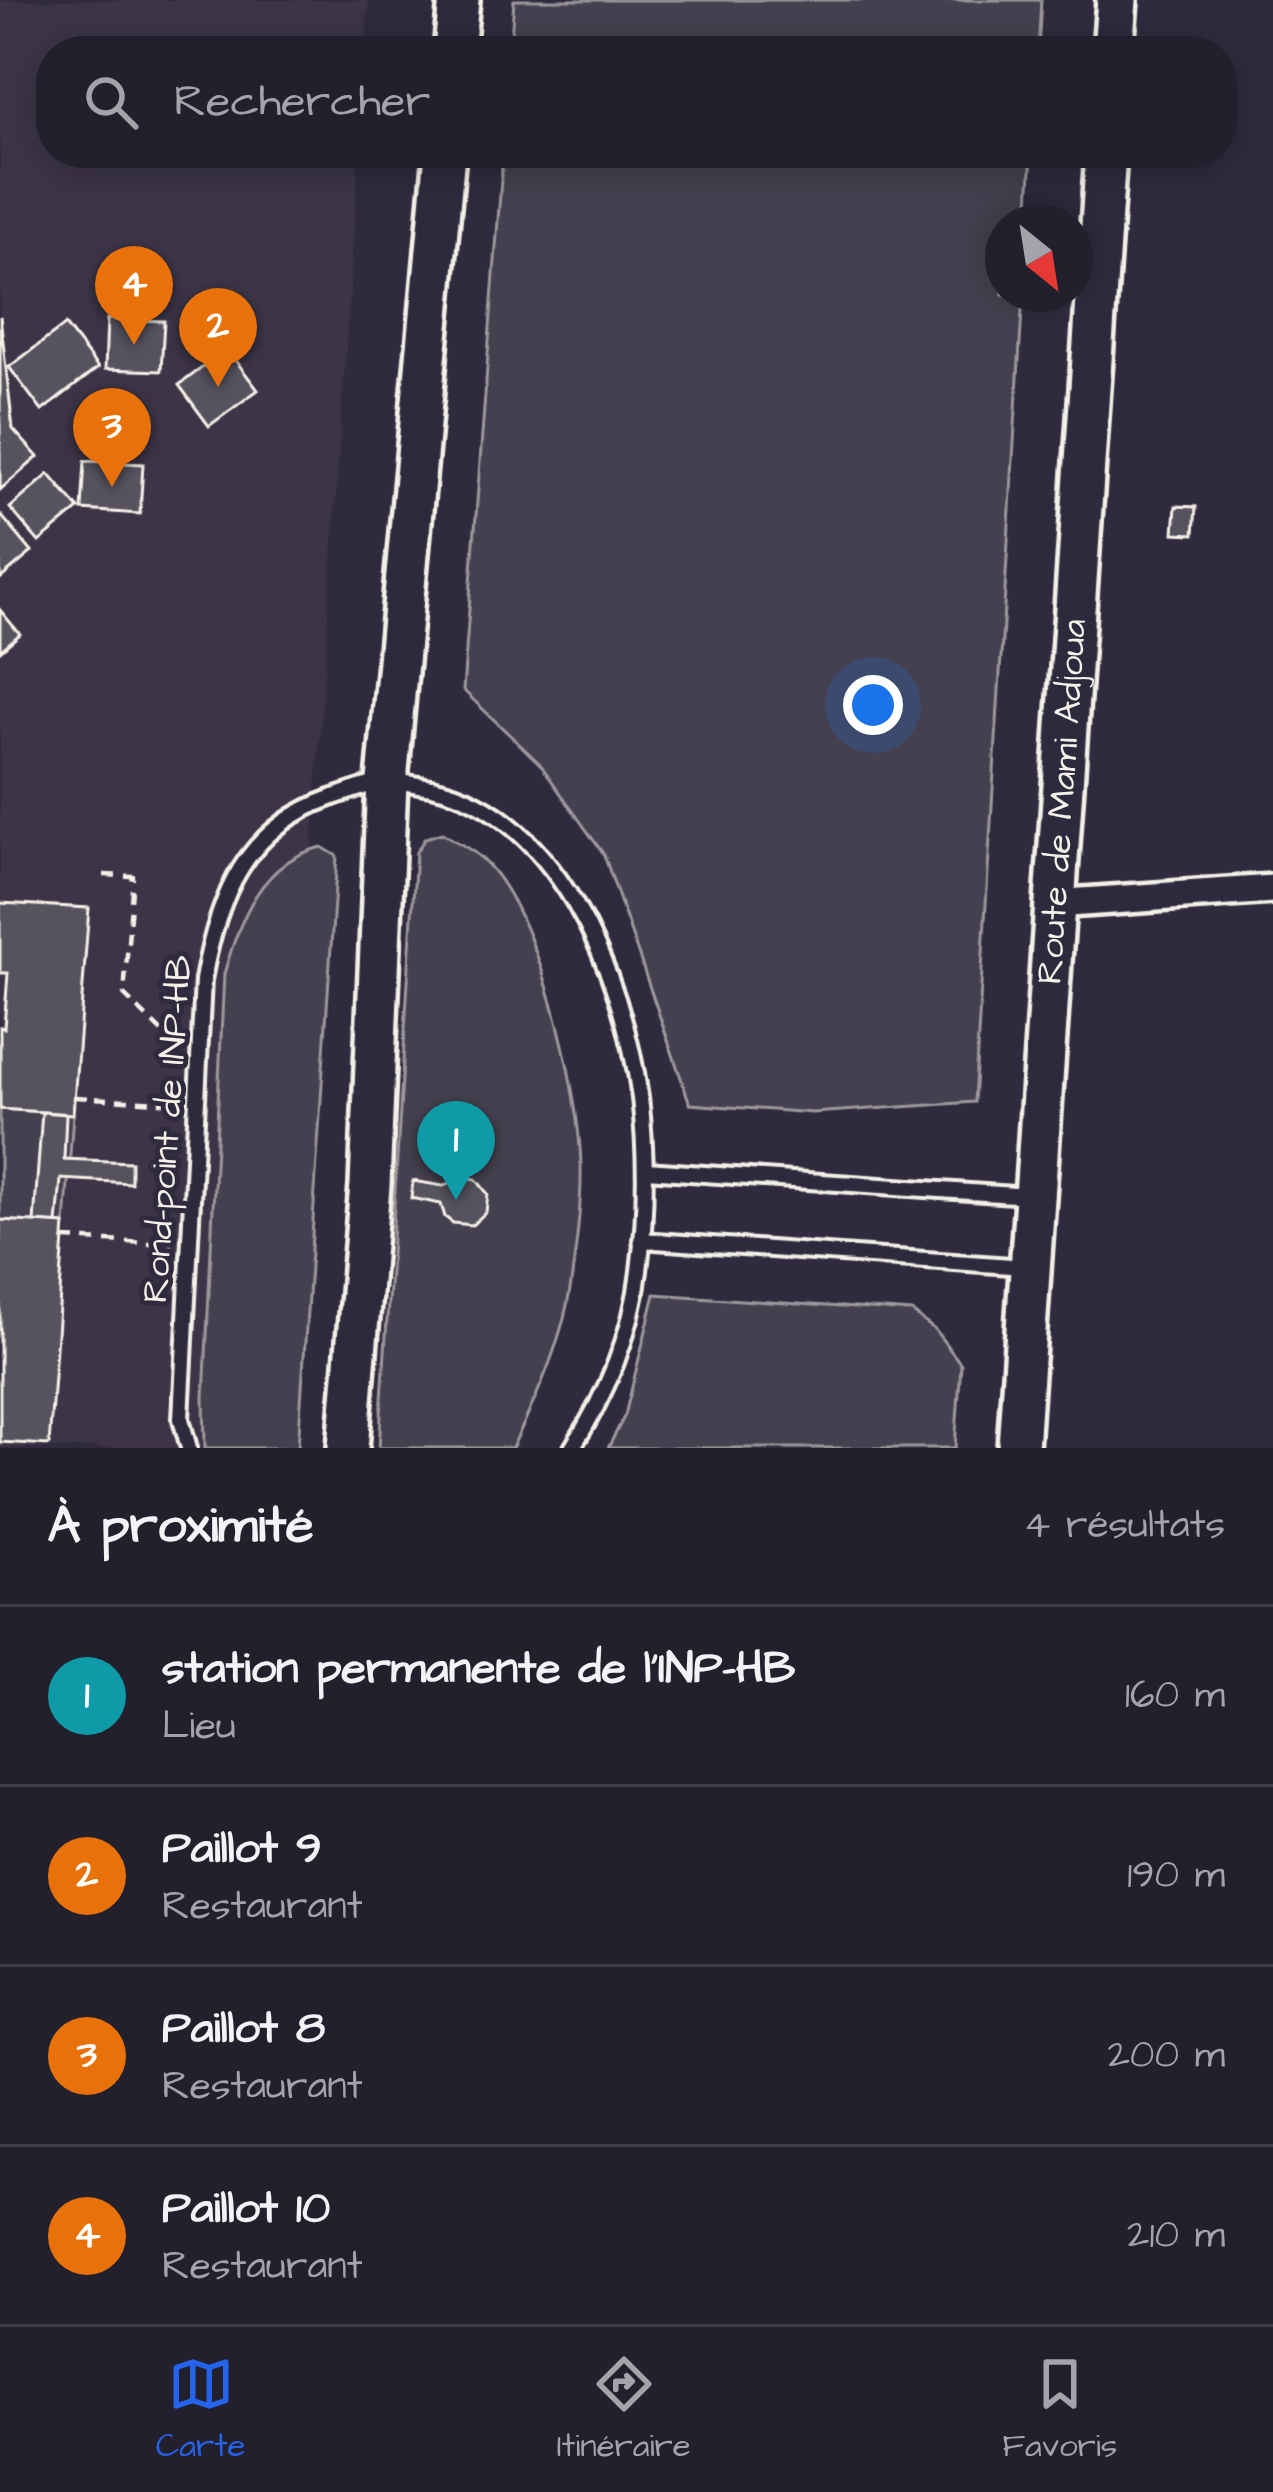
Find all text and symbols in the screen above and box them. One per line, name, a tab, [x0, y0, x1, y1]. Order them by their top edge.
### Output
search box	[36, 36, 1237, 168]
icon: search	[78, 69, 144, 135]
text: Rechercher	[174, 71, 430, 133]
north arrow	[985, 204, 1093, 312]
pin: 4	[95, 246, 173, 345]
pin: 2	[179, 288, 257, 387]
pin: 3	[73, 388, 151, 487]
street label: Route de Mami Adjoua	[1024, 617, 1100, 986]
your location	[843, 675, 903, 735]
street label: Rond-point de INP-HB	[130, 954, 206, 1304]
pin: 1	[417, 1101, 495, 1200]
text: À proximité	[48, 1491, 314, 1562]
text: 4 résultats	[1024, 1499, 1225, 1553]
text: station permanente de l'INP-HB	[162, 1638, 795, 1700]
text: 1	[85, 1669, 90, 1723]
text: 160 m	[1125, 1669, 1225, 1723]
text: Lieu	[162, 1700, 236, 1754]
text: Paillot 9	[162, 1818, 322, 1880]
text: 2	[76, 1849, 98, 1903]
text: 190 m	[1127, 1849, 1225, 1903]
text: Restaurant	[162, 1880, 363, 1934]
text: Paillot 8	[162, 1998, 325, 2060]
text: 3	[77, 2029, 97, 2083]
text: 200 m	[1108, 2029, 1225, 2083]
text: Restaurant	[162, 2060, 363, 2114]
text: Paillot 10	[162, 2178, 330, 2240]
text: 4	[74, 2209, 100, 2263]
text: 210 m	[1127, 2209, 1225, 2263]
text: Restaurant	[162, 2240, 363, 2294]
tab: Carte	[156, 2351, 245, 2469]
tab: Itinéraire	[557, 2351, 691, 2469]
tab: Favoris	[1002, 2351, 1117, 2469]

